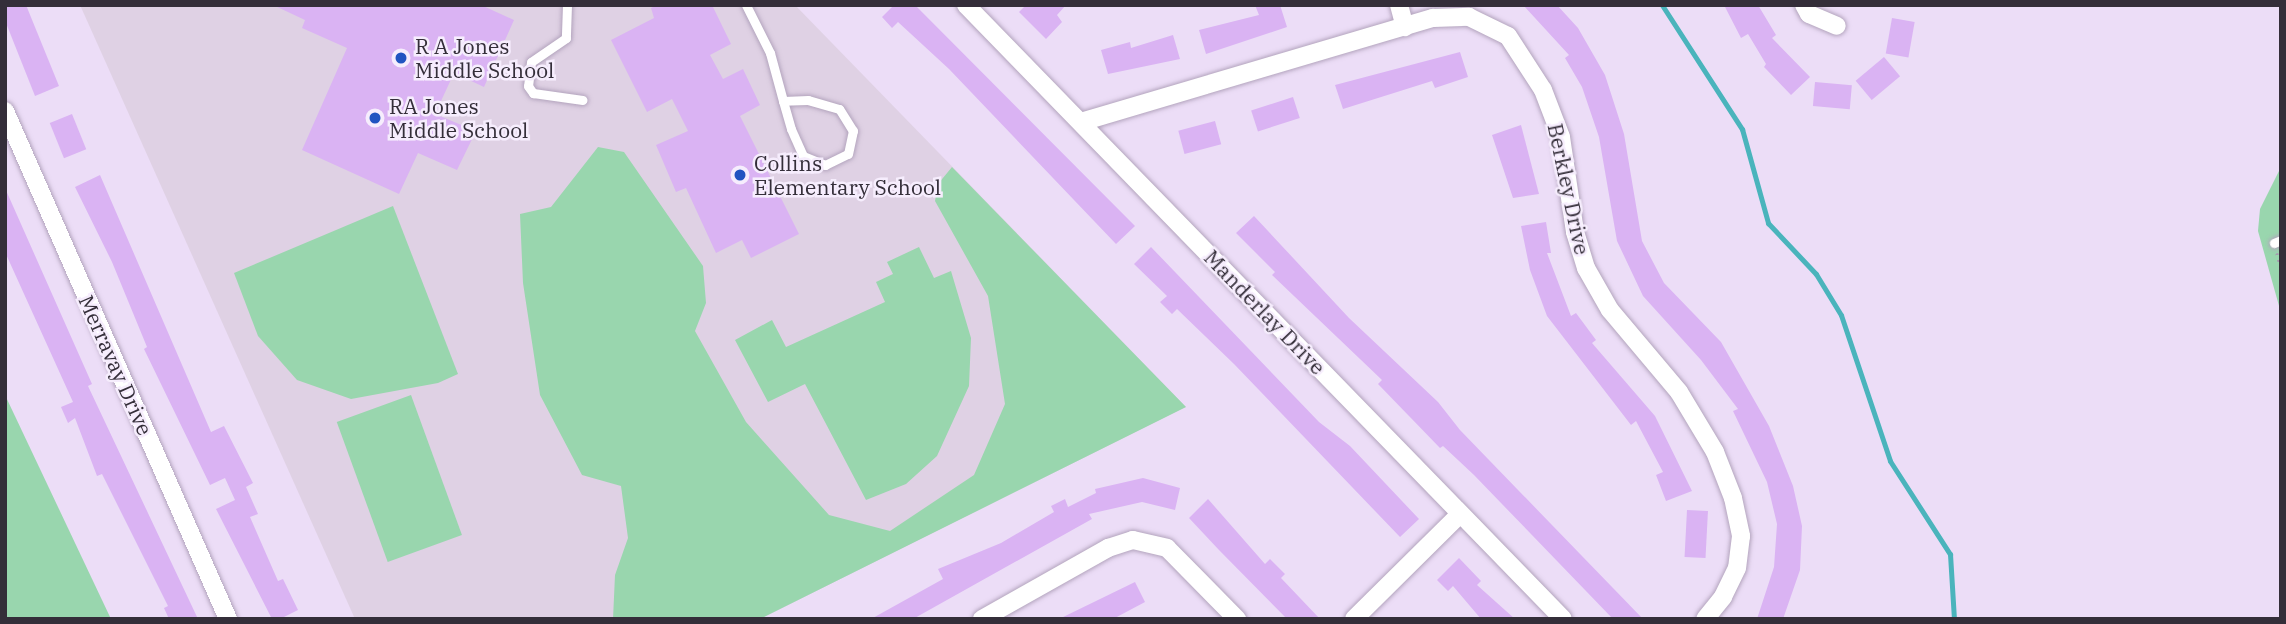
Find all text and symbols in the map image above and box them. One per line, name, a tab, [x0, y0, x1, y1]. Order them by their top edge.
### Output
place label: R A Jones Middle School	[415, 33, 554, 83]
marker: R A Jones Middle School	[393, 50, 409, 66]
place label: RA Jones Middle School	[389, 93, 528, 143]
marker: RA Jones Middle School	[367, 110, 383, 126]
street label: Berkley Drive	[1543, 121, 1595, 257]
place label: Collins Elementary School	[754, 150, 941, 200]
marker: Collins Elementary School	[732, 167, 748, 183]
street label: Manderlay Drive	[1199, 245, 1331, 379]
street label: Merravay Drive	[74, 291, 158, 439]

